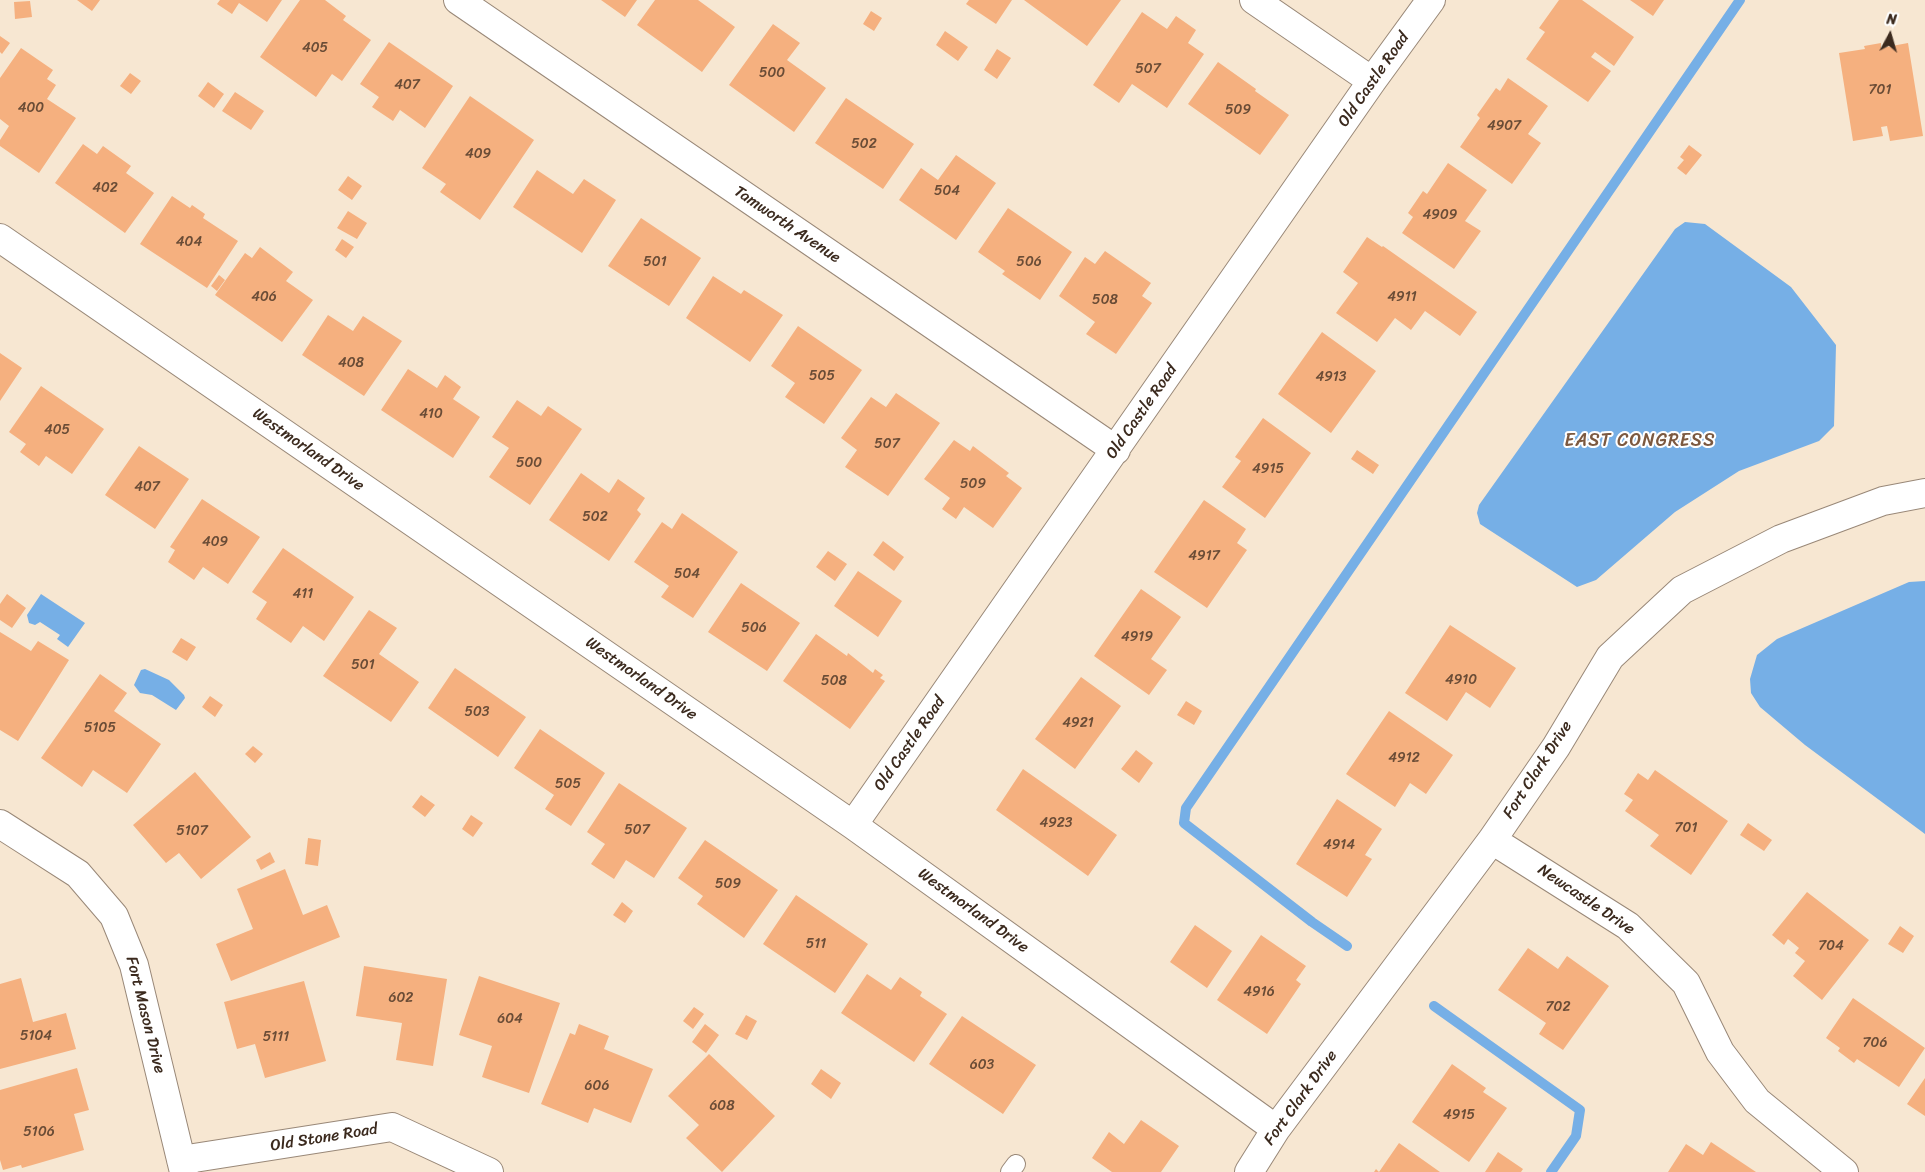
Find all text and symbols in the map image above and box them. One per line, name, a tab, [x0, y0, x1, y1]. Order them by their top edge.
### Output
text: N	[1885, 7, 1898, 33]
north arrow	[1865, 10, 1915, 60]
street label: Old Castle Road	[1334, 29, 1414, 131]
house number: 405	[302, 40, 328, 56]
house number: 507	[1135, 61, 1161, 77]
house number: 500	[759, 65, 785, 81]
house number: 407	[394, 77, 420, 93]
house number: 701	[1869, 82, 1891, 98]
house number: 400	[18, 100, 44, 116]
house number: 509	[1225, 102, 1251, 118]
house number: 4907	[1487, 118, 1521, 134]
house number: 502	[851, 136, 877, 152]
house number: 409	[465, 146, 491, 162]
house number: 402	[92, 180, 118, 196]
street label: Tamworth Avenue	[730, 182, 844, 268]
house number: 504	[934, 183, 960, 199]
house number: 4909	[1423, 207, 1457, 223]
house number: 404	[176, 234, 202, 250]
house number: 501	[643, 254, 667, 270]
house number: 506	[1016, 254, 1042, 270]
house number: 406	[251, 289, 277, 305]
house number: 4911	[1387, 289, 1417, 305]
house number: 508	[1092, 292, 1118, 308]
house number: 408	[338, 355, 364, 371]
street label: Old Castle Road	[1102, 361, 1182, 463]
house number: 505	[809, 368, 835, 384]
house number: 4913	[1315, 369, 1347, 385]
street label: Westmorland Drive	[248, 404, 368, 496]
house number: 410	[419, 406, 443, 422]
house number: 405	[44, 422, 70, 438]
district label: EAST CONGRESS	[1564, 430, 1716, 452]
house number: 507	[874, 436, 900, 452]
house number: 500	[516, 455, 542, 471]
house number: 4915	[1252, 461, 1284, 477]
house number: 509	[960, 476, 986, 492]
house number: 407	[134, 479, 160, 495]
house number: 502	[582, 509, 608, 525]
house number: 409	[202, 534, 228, 550]
house number: 4917	[1188, 548, 1220, 564]
house number: 504	[674, 566, 700, 582]
house number: 411	[293, 586, 313, 602]
house number: 506	[741, 620, 767, 636]
house number: 4919	[1121, 629, 1153, 645]
street label: Westmorland Drive	[581, 633, 701, 725]
house number: 501	[351, 657, 375, 673]
house number: 4910	[1445, 672, 1477, 688]
house number: 508	[821, 673, 847, 689]
street label: Old Castle Road	[870, 693, 950, 795]
house number: 503	[464, 704, 490, 720]
house number: 4921	[1062, 715, 1094, 731]
street label: Fort Clark Drive	[1499, 718, 1577, 822]
house number: 5105	[84, 720, 116, 736]
house number: 4912	[1388, 750, 1420, 766]
house number: 505	[555, 776, 581, 792]
house number: 4923	[1039, 815, 1073, 831]
house number: 701	[1675, 820, 1697, 836]
house number: 507	[624, 822, 650, 838]
house number: 5107	[176, 823, 208, 839]
house number: 4914	[1323, 837, 1355, 853]
street label: Newcastle Drive	[1534, 861, 1638, 939]
street label: Westmorland Drive	[914, 864, 1032, 958]
house number: 509	[715, 876, 741, 892]
house number: 511	[806, 936, 826, 952]
house number: 704	[1818, 938, 1844, 954]
street label: Fort Mason Drive	[121, 954, 169, 1076]
house number: 4916	[1243, 984, 1275, 1000]
house number: 602	[389, 990, 413, 1006]
house number: 702	[1546, 999, 1570, 1015]
house number: 604	[497, 1011, 523, 1027]
house number: 5104	[20, 1028, 52, 1044]
house number: 5111	[263, 1029, 289, 1045]
house number: 706	[1863, 1035, 1887, 1051]
street label: Fort Clark Drive	[1260, 1047, 1342, 1149]
house number: 603	[970, 1057, 994, 1073]
house number: 606	[585, 1078, 609, 1094]
house number: 608	[709, 1098, 735, 1114]
house number: 4915	[1443, 1107, 1475, 1123]
street label: Old Stone Road	[269, 1120, 379, 1156]
house number: 5106	[23, 1124, 55, 1140]

